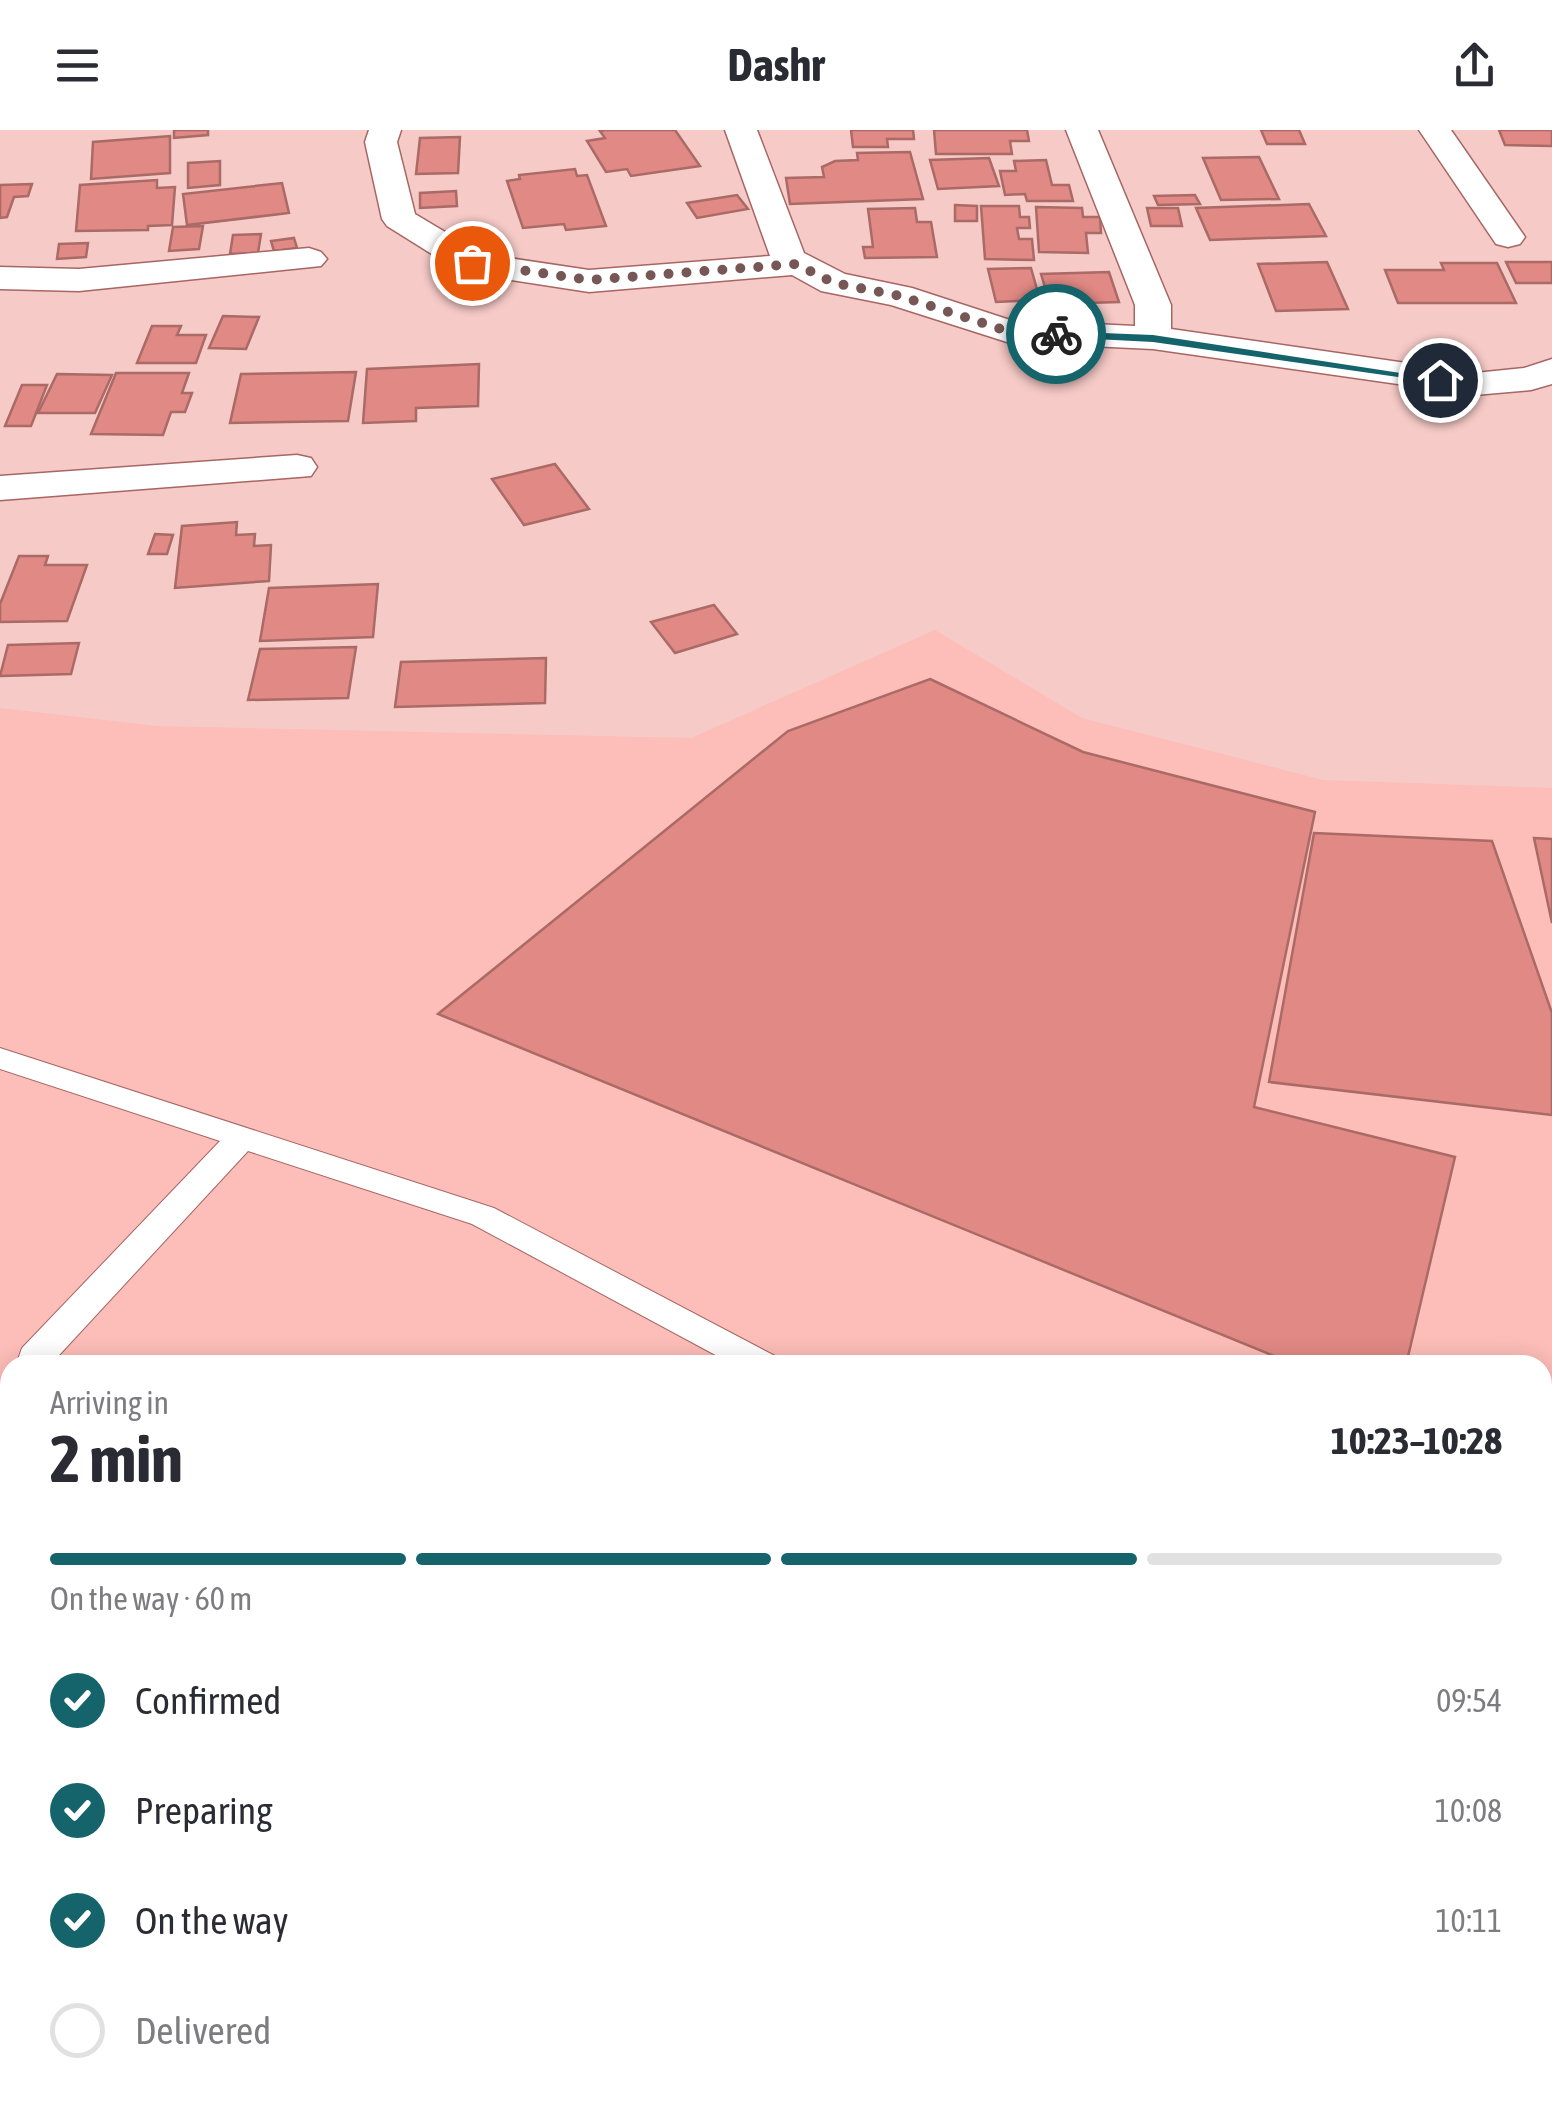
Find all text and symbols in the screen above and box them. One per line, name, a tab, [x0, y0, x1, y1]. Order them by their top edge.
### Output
icon: menu	[50, 38, 105, 93]
icon: share	[1447, 38, 1502, 93]
text: Dashr	[727, 39, 825, 91]
pin	[430, 221, 515, 306]
icon: bag	[445, 236, 500, 291]
courier	[1006, 284, 1106, 384]
icon: bike	[1029, 307, 1084, 362]
pin	[1398, 338, 1483, 423]
icon: home	[1413, 353, 1468, 408]
text: Arriving in	[50, 1384, 169, 1421]
text: 10:23–10:28	[1331, 1419, 1502, 1462]
text: 2 min	[50, 1421, 183, 1496]
text: On the way · 60 m	[50, 1580, 252, 1617]
icon: check	[50, 1673, 105, 1728]
text: Confirmed	[135, 1679, 281, 1722]
text: 09:54	[1436, 1682, 1502, 1719]
icon: check	[50, 1783, 105, 1838]
text: Preparing	[135, 1789, 273, 1832]
text: 10:08	[1435, 1792, 1502, 1829]
icon: check	[50, 1893, 105, 1948]
text: On the way	[135, 1899, 288, 1942]
text: 10:11	[1436, 1902, 1502, 1939]
text: Delivered	[135, 2009, 271, 2052]

